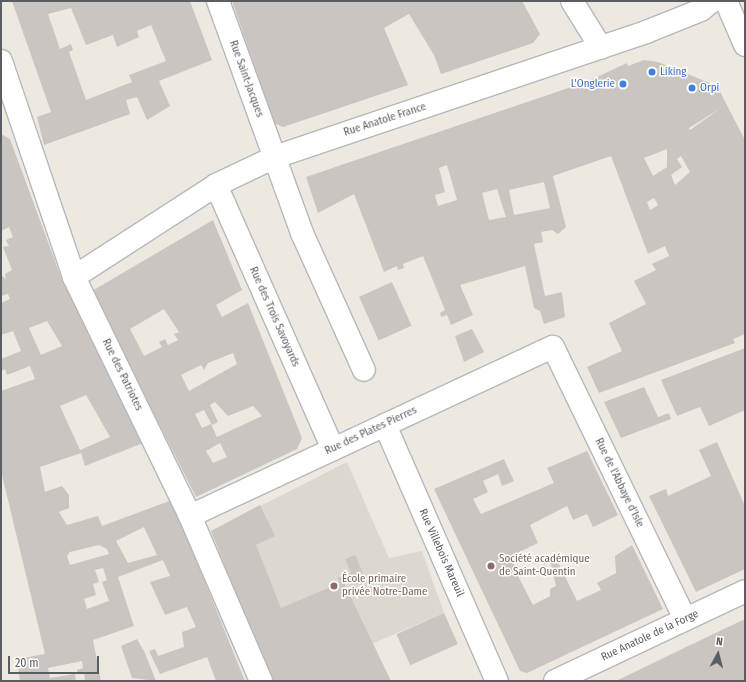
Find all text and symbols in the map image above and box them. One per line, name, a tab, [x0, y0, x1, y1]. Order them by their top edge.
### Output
street label: Rue Saint-Jacques	[226, 39, 266, 119]
place label: Liking	[660, 65, 687, 79]
marker: Liking	[647, 67, 657, 77]
place label: L'Onglerie	[571, 77, 615, 91]
marker: L'Onglerie	[618, 79, 628, 89]
place label: Orpi	[700, 81, 719, 95]
marker: Orpi	[687, 83, 697, 93]
street label: Rue Anatole France	[342, 100, 428, 140]
street label: Rue des Trois Savoyards	[246, 265, 302, 369]
street label: Rue des Patriotes	[99, 337, 145, 413]
street label: Rue des Plates Pierres	[323, 404, 419, 458]
street label: Rue de l'Abbaye d'Isle	[592, 436, 646, 530]
street label: Rue Villebois Mareuil	[416, 507, 466, 599]
place label: Société académique de Saint-Quentin	[499, 553, 590, 579]
marker: Société académique de Saint-Quentin	[486, 561, 496, 571]
place label: École primaire privée Notre-Dame	[342, 573, 427, 599]
marker: École primaire privée Notre-Dame	[329, 581, 339, 591]
street label: Rue Anatole de la Forge	[599, 608, 701, 664]
north arrow	[698, 634, 738, 674]
text: N	[715, 635, 724, 648]
scale bar	[10, 648, 101, 674]
text: 20 m	[15, 656, 39, 670]

